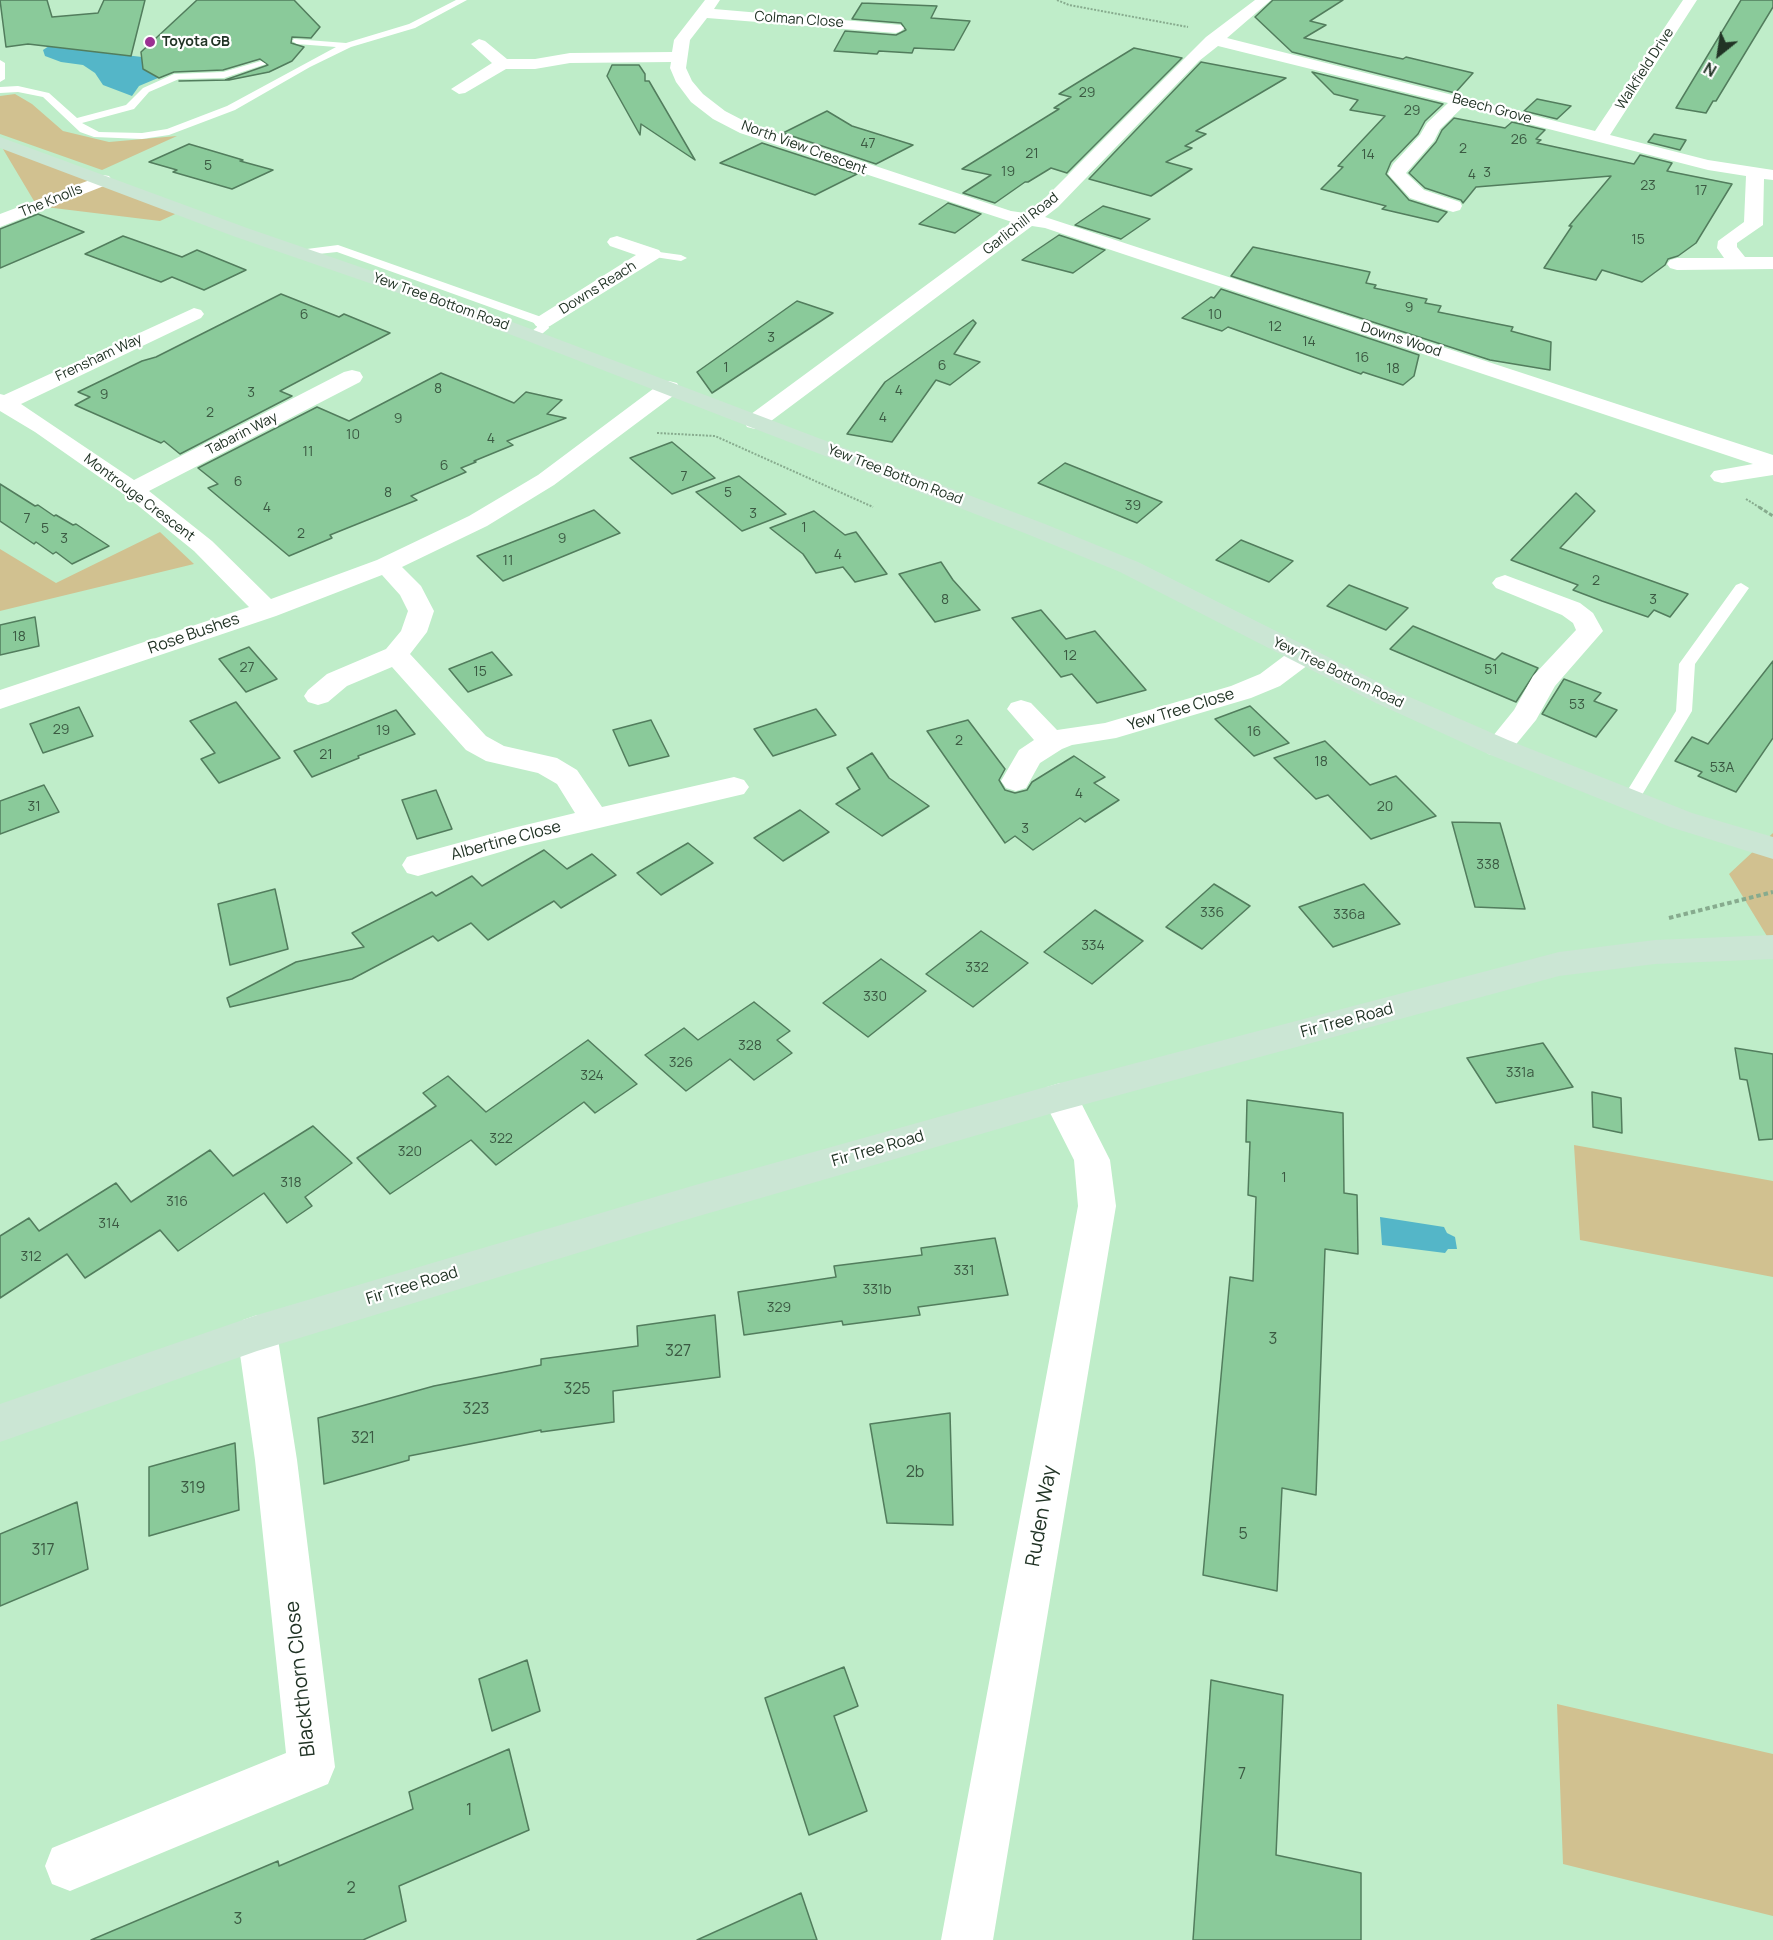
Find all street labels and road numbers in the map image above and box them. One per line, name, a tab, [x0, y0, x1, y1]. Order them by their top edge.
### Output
street label: Colman Close	[754, 9, 844, 31]
street label: Walkfield Drive	[1612, 25, 1678, 113]
street label: Beech Grove	[1450, 90, 1534, 128]
street label: North View Crescent	[739, 117, 869, 179]
street label: The Knolls	[17, 181, 85, 221]
street label: Garlichill Road	[980, 189, 1062, 259]
street label: Downs Reach	[557, 258, 639, 318]
street label: Yew Tree Bottom Road	[371, 270, 511, 334]
street label: Downs Wood	[1359, 319, 1443, 361]
street label: Frensham Way	[53, 331, 145, 385]
street label: Tabarin Way	[204, 409, 280, 459]
street label: Yew Tree Bottom Road	[825, 441, 965, 509]
street label: Montrouge Crescent	[80, 451, 198, 545]
street label: Rose Bushes	[146, 609, 242, 659]
street label: Yew Tree Bottom Road	[1270, 634, 1406, 712]
street label: Yew Tree Close	[1125, 685, 1237, 735]
street label: Albertine Close	[449, 817, 563, 865]
street label: Fir Tree Road	[1299, 999, 1395, 1043]
street label: Fir Tree Road	[830, 1127, 926, 1171]
street label: Fir Tree Road	[364, 1263, 460, 1309]
street label: Ruden Way	[1021, 1463, 1063, 1569]
street label: Blackthorn Close	[281, 1600, 321, 1758]

